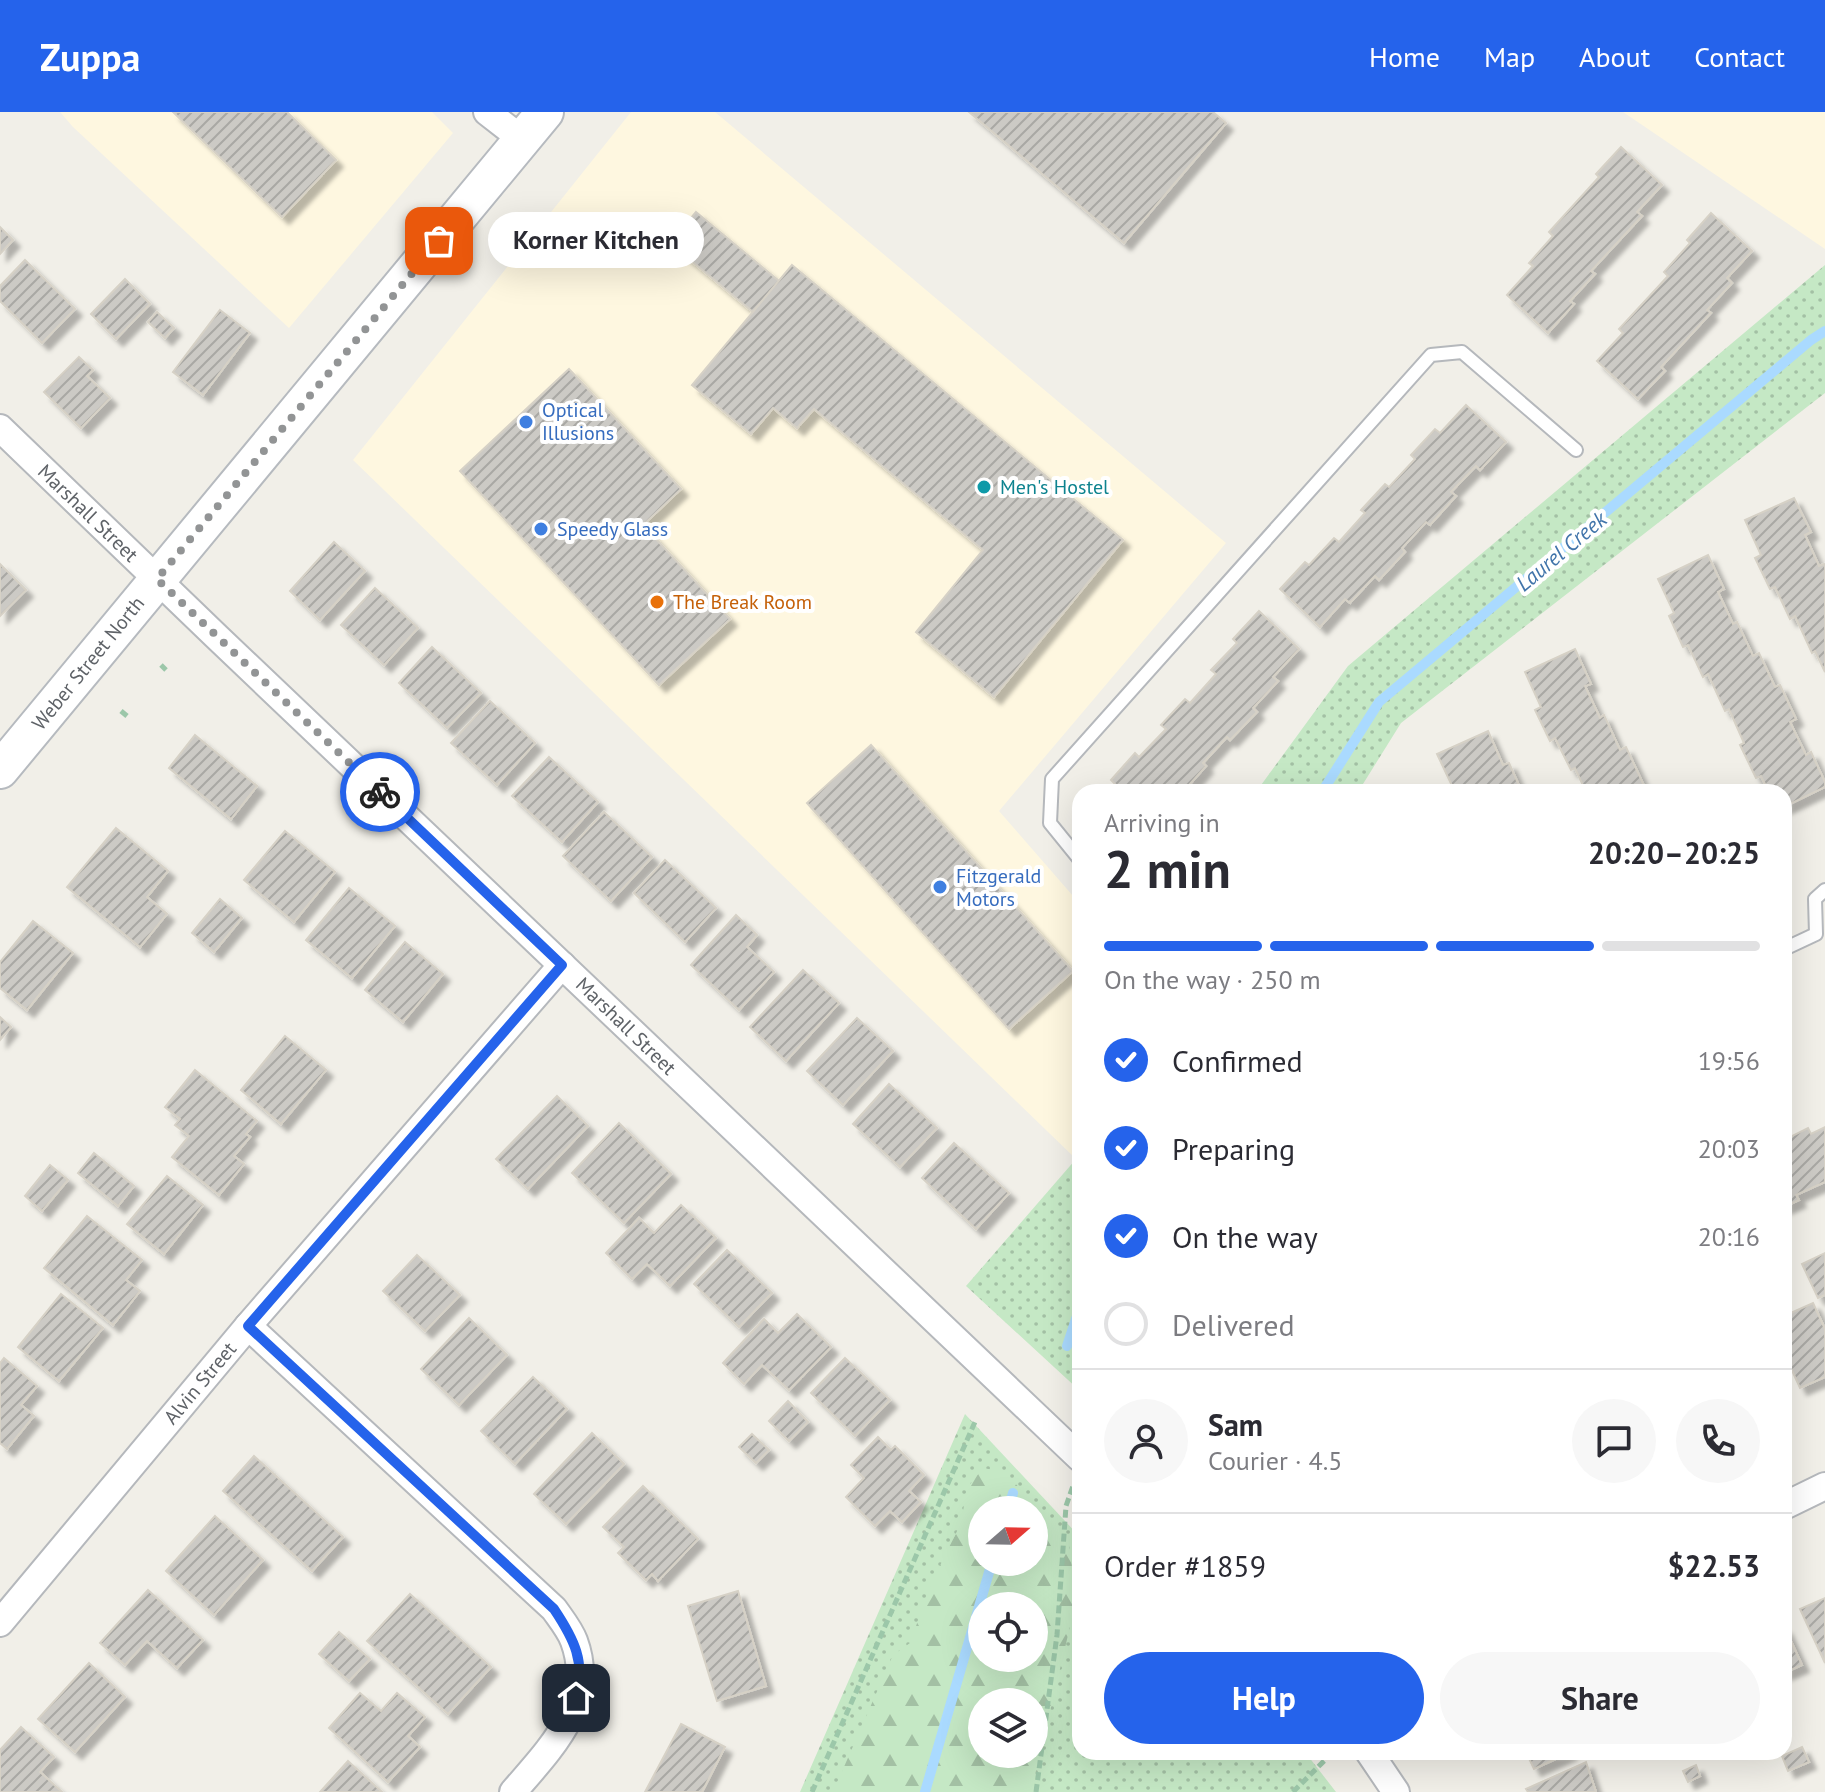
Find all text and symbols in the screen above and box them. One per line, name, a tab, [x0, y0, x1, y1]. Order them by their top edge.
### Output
text: Zuppa	[40, 32, 140, 81]
text: Home	[1369, 38, 1440, 75]
text: Map	[1484, 38, 1535, 75]
text: About	[1579, 38, 1650, 75]
text: Contact	[1694, 38, 1785, 75]
pin	[405, 207, 473, 275]
callout: Korner Kitchen	[487, 213, 703, 269]
icon: bag	[417, 219, 461, 263]
text: Korner Kitchen	[513, 223, 679, 256]
place label: Optical Illusions	[542, 397, 614, 446]
marker: Optical Illusions	[517, 413, 535, 431]
street label: Marshall Street	[32, 459, 144, 568]
place label: Men's Hostel	[1000, 474, 1109, 500]
marker: Men's Hostel	[975, 478, 993, 496]
water label: Laurel Creek	[1510, 504, 1613, 597]
place label: Speedy Glass	[557, 516, 668, 542]
marker: Speedy Glass	[532, 520, 550, 538]
place label: The Break Room	[673, 589, 812, 615]
street label: Weber Street North	[26, 591, 150, 735]
marker: The Break Room	[648, 593, 666, 611]
courier	[340, 752, 420, 832]
icon: bike	[358, 770, 402, 814]
text: Arriving in	[1104, 806, 1220, 839]
text: 20:20–20:25	[1588, 833, 1760, 872]
text: 2 min	[1104, 835, 1231, 902]
place label: Fitzgerald Motors	[956, 863, 1041, 912]
marker: Fitzgerald Motors	[931, 878, 949, 896]
text: On the way · 250 m	[1104, 963, 1321, 996]
street label: Marshall Street	[570, 972, 682, 1081]
icon: check	[1104, 1038, 1148, 1082]
text: Confirmed	[1172, 1041, 1303, 1080]
text: 19:56	[1698, 1044, 1760, 1077]
icon: check	[1104, 1126, 1148, 1170]
text: Preparing	[1172, 1129, 1295, 1168]
text: 20:03	[1698, 1132, 1760, 1165]
icon: check	[1104, 1214, 1148, 1258]
text: On the way	[1172, 1217, 1318, 1256]
text: 20:16	[1698, 1220, 1760, 1253]
text: Delivered	[1172, 1305, 1295, 1344]
street label: Alvin Street	[158, 1336, 242, 1430]
button: person	[1104, 1399, 1188, 1483]
button: chat	[1572, 1399, 1656, 1483]
button: phone	[1676, 1399, 1760, 1483]
text: Sam	[1208, 1405, 1263, 1444]
text: Courier · 4.5	[1208, 1444, 1342, 1477]
north arrow	[968, 1496, 1048, 1576]
map controls	[968, 1496, 1048, 1768]
text: Order #1859	[1104, 1546, 1266, 1585]
text: $22.53	[1668, 1546, 1760, 1585]
button: locate	[968, 1592, 1048, 1672]
button: Help	[1104, 1652, 1424, 1744]
button: Share	[1440, 1652, 1760, 1744]
pin	[542, 1664, 610, 1732]
icon: home	[554, 1676, 598, 1720]
button: layers	[968, 1688, 1048, 1768]

